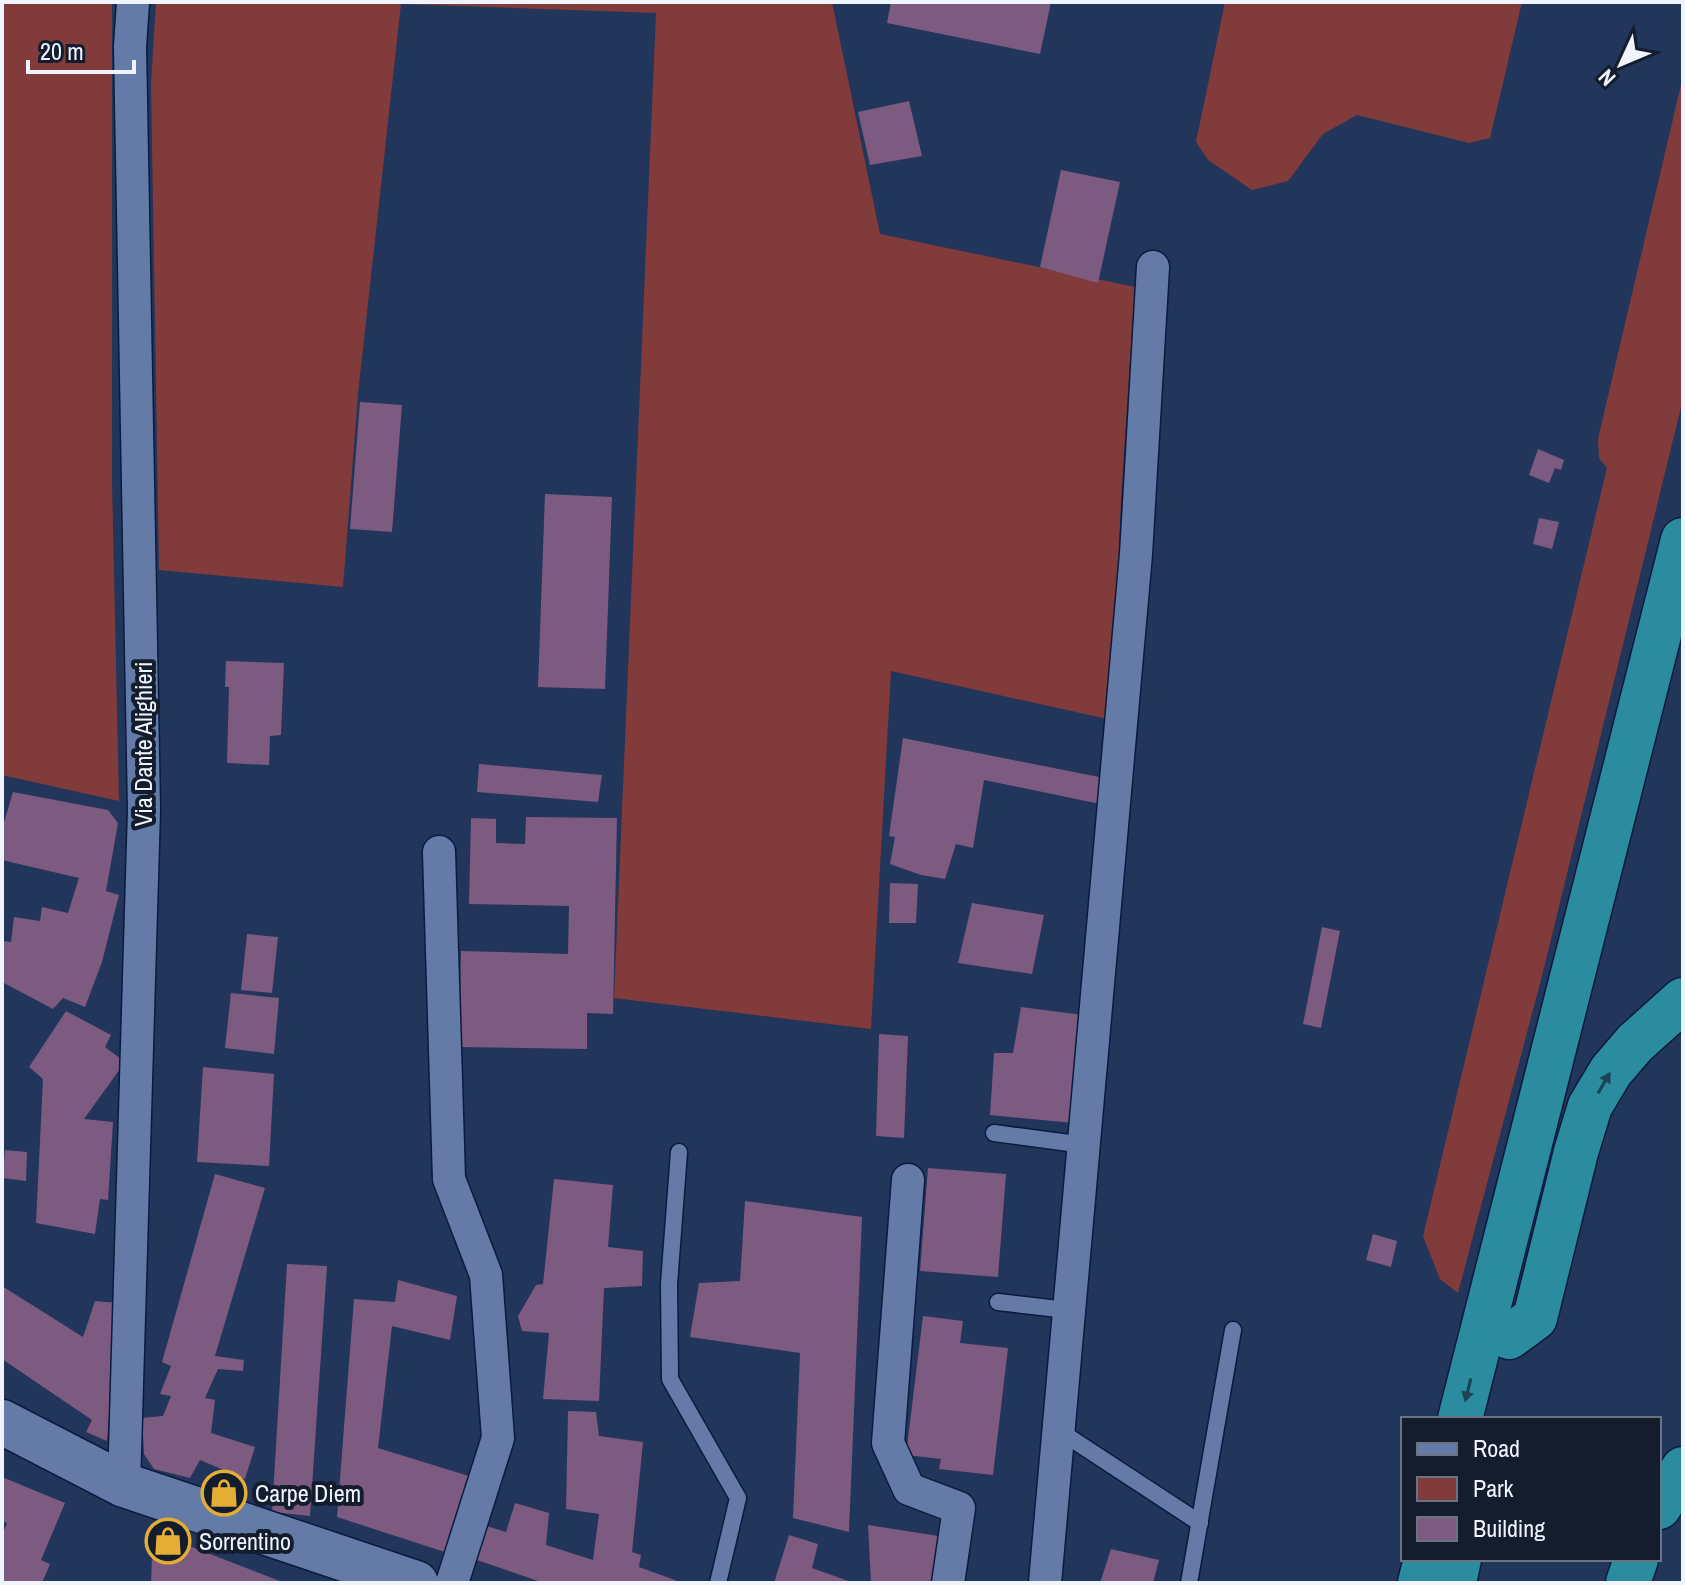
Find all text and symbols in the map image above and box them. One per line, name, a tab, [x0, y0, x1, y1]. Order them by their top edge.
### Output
scale bar	[28, 24, 134, 74]
north arrow	[1581, 24, 1661, 104]
text: 20 m	[40, 35, 84, 67]
text: N	[1591, 63, 1622, 93]
street label: Via Dante Alighieri	[127, 662, 159, 826]
one-way arrow	[1597, 1072, 1611, 1094]
one-way arrow	[1461, 1377, 1473, 1402]
legend	[1401, 1417, 1661, 1561]
text: Road	[1473, 1432, 1520, 1464]
shop icon: Carpe Diem	[200, 1469, 248, 1517]
text: Park	[1473, 1472, 1514, 1504]
place label: Carpe Diem	[255, 1477, 361, 1509]
text: Building	[1473, 1512, 1545, 1544]
shop icon: Sorrentino	[144, 1517, 192, 1565]
place label: Sorrentino	[199, 1525, 291, 1557]

